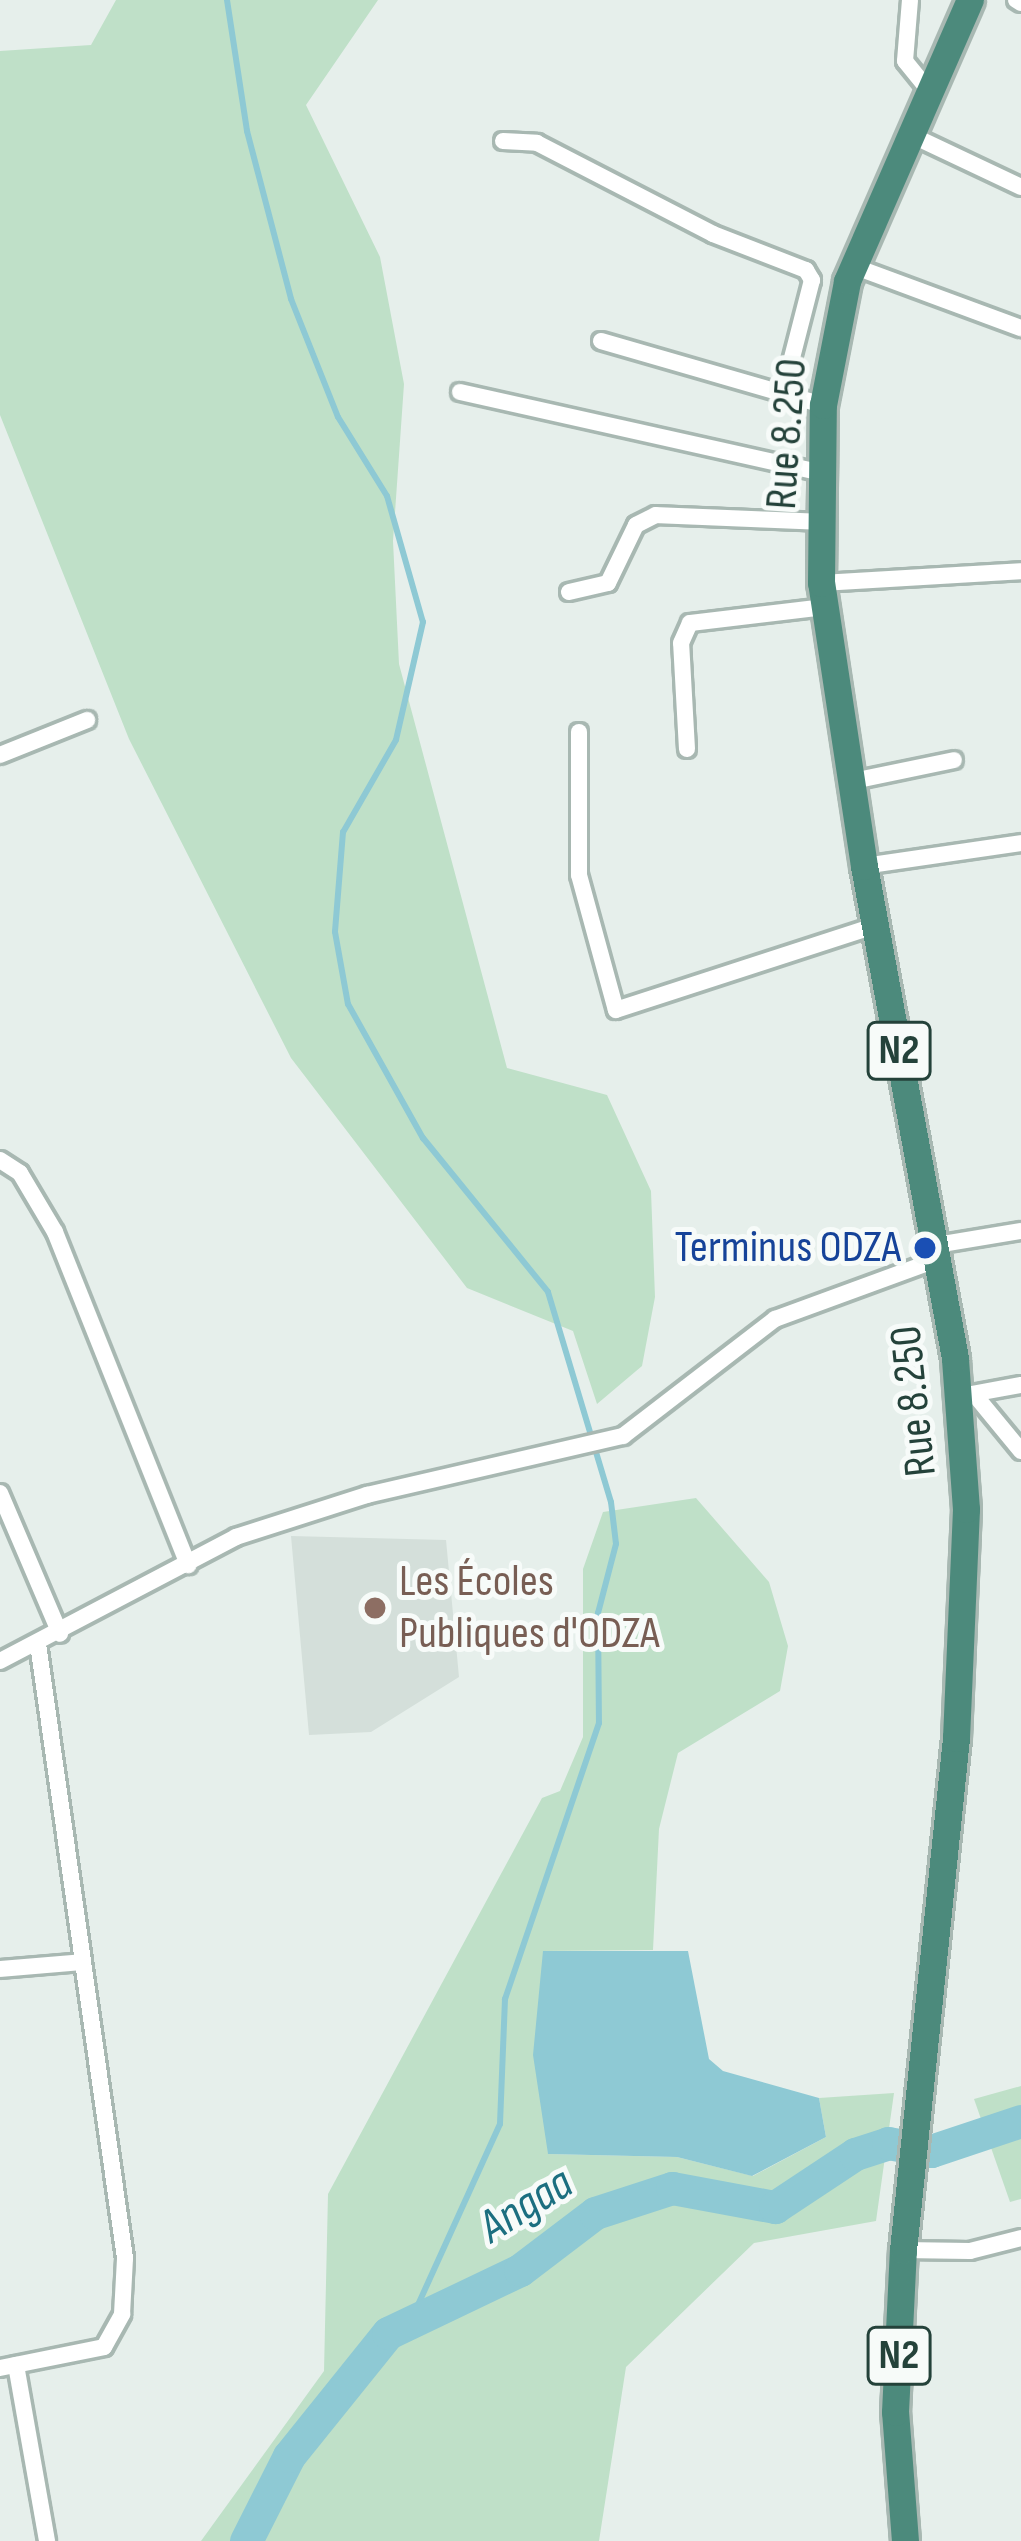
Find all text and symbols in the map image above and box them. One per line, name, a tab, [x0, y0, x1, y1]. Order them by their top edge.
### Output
street label: Rue 8.250	[755, 357, 819, 511]
road number: N2	[866, 1015, 932, 1087]
place label: Terminus ODZA	[675, 1221, 901, 1275]
marker: Terminus ODZA	[912, 1235, 938, 1261]
street label: Rue 8.250	[879, 1323, 949, 1479]
place label: Les Écoles Publiques d'ODZA	[399, 1555, 659, 1661]
marker: Les Écoles Publiques d'ODZA	[362, 1595, 388, 1621]
water label: Angaa	[469, 2154, 583, 2256]
road number: N2	[866, 2320, 932, 2392]

